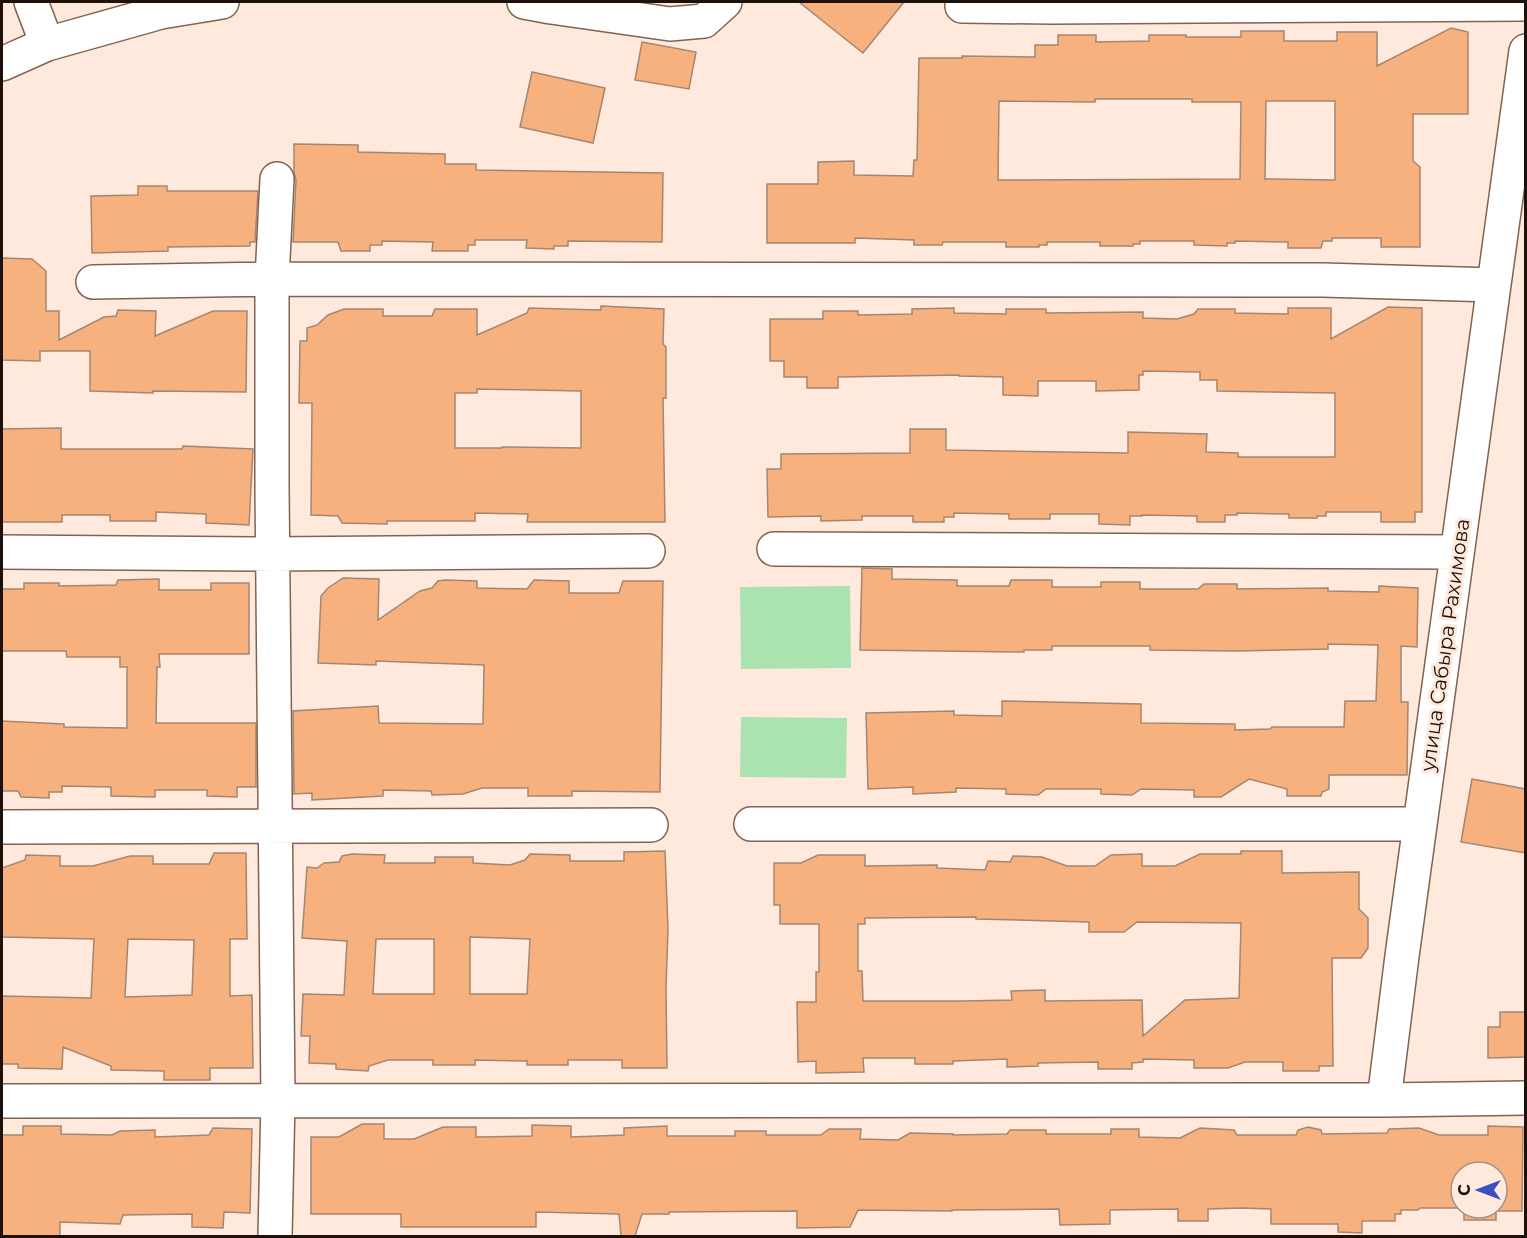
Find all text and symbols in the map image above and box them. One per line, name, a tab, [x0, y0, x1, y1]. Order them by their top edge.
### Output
street label: улица Сабыра Рахимова	[1415, 517, 1475, 774]
north arrow	[1449, 1160, 1509, 1220]
text: С	[1455, 1184, 1474, 1196]

